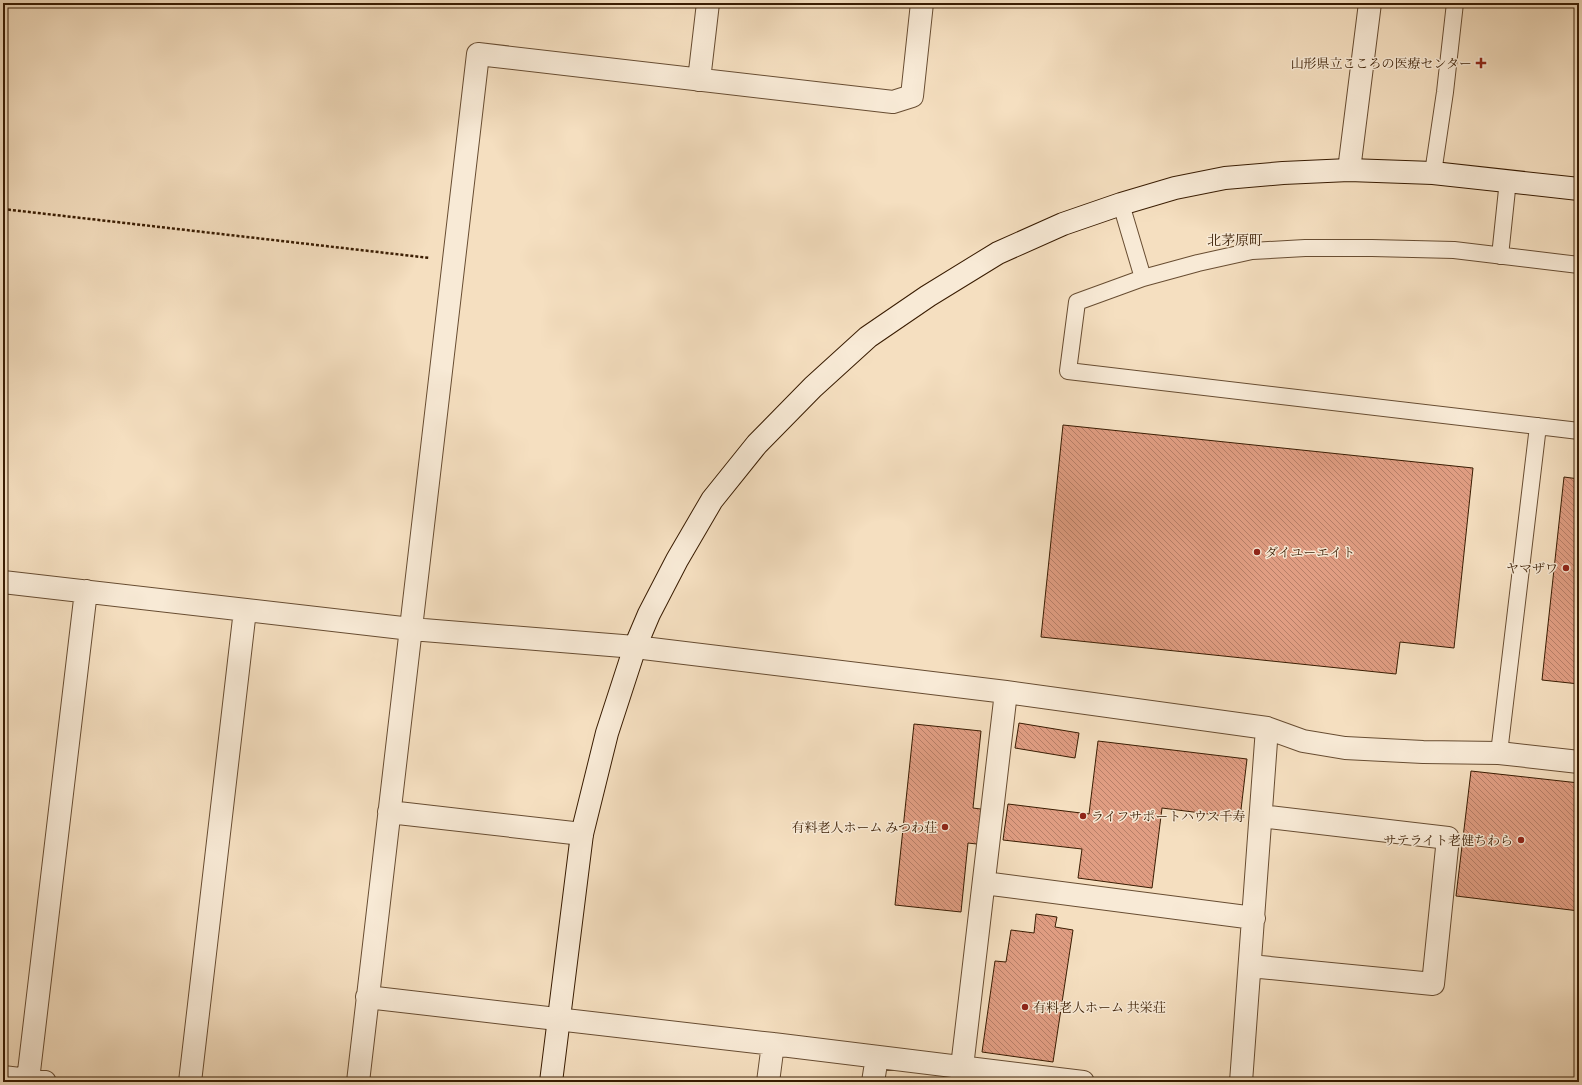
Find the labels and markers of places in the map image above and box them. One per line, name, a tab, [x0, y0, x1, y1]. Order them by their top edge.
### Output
place label: 山形県立こころの医療センター	[1291, 54, 1472, 73]
marker: 山形県立こころの医療センター	[1475, 57, 1487, 69]
place label: ダイユーエイト	[1265, 543, 1355, 562]
marker: ダイユーエイト	[1252, 547, 1262, 557]
place label: ヤマザワ	[1506, 559, 1558, 578]
marker: ヤマザワ	[1561, 563, 1571, 573]
place label: ライフサポートハウス千寿	[1091, 807, 1246, 826]
marker: ライフサポートハウス千寿	[1078, 811, 1088, 821]
place label: 有料老人ホーム みつわ荘	[791, 818, 937, 837]
marker: 有料老人ホーム みつわ荘	[940, 822, 950, 832]
place label: サテライト老健ちわら	[1383, 831, 1513, 850]
marker: サテライト老健ちわら	[1516, 835, 1526, 845]
place label: 有料老人ホーム 共栄荘	[1033, 998, 1166, 1017]
marker: 有料老人ホーム 共栄荘	[1020, 1002, 1030, 1012]

